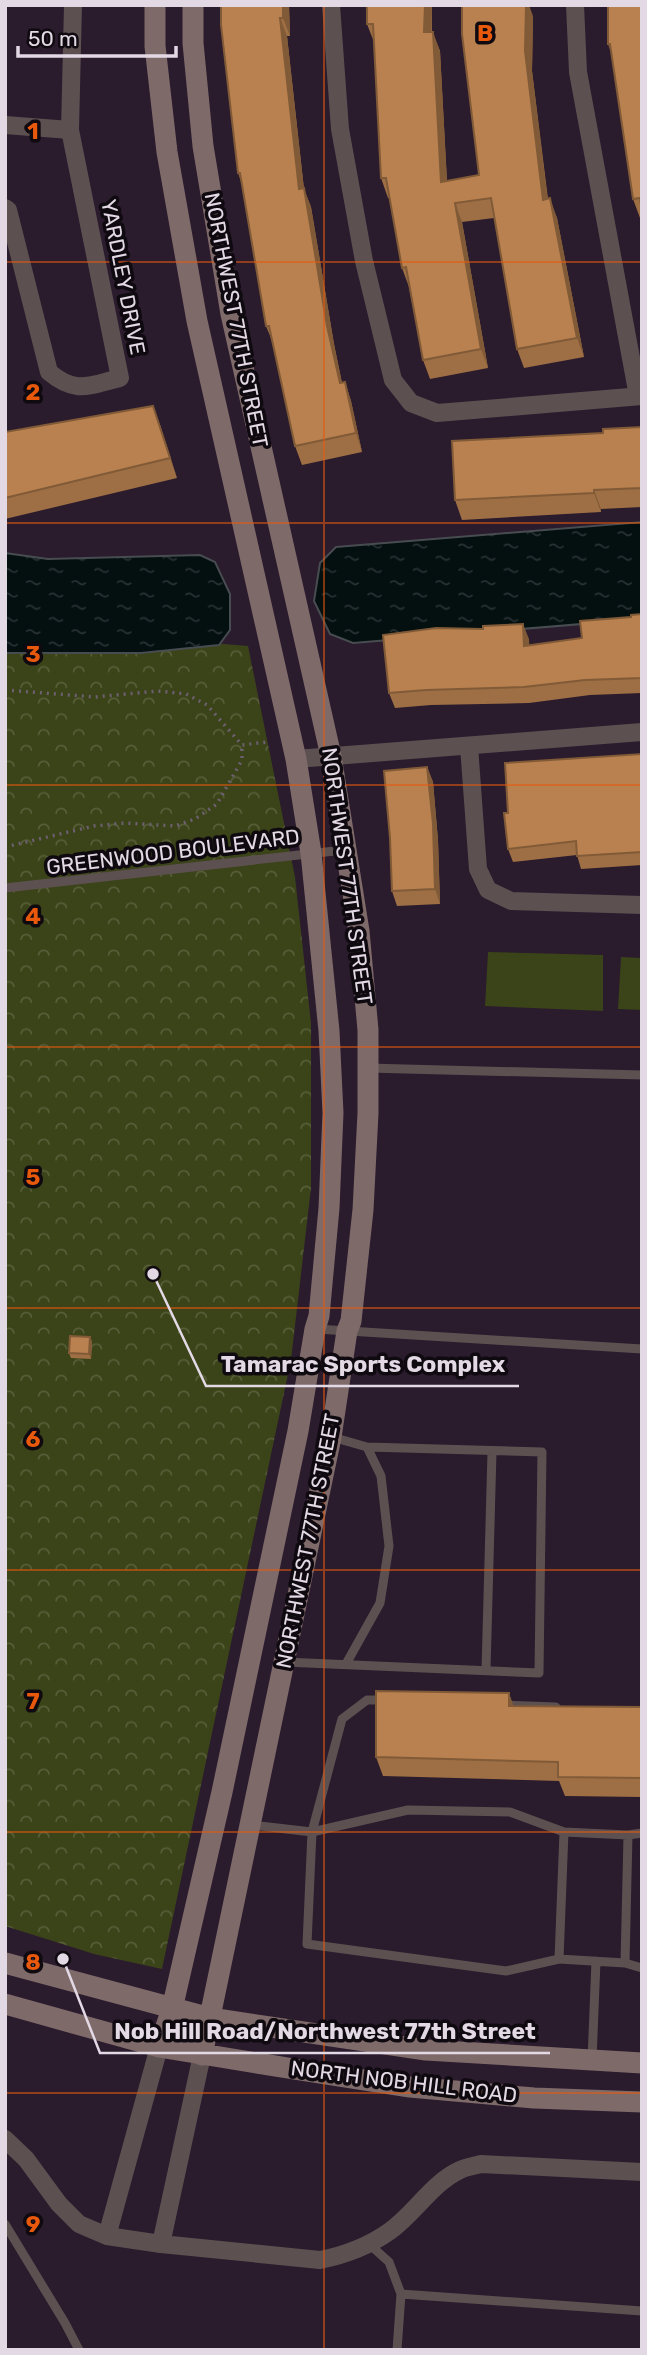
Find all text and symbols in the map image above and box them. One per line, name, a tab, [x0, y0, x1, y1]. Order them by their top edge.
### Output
scale bar	[18, 14, 175, 58]
text: B	[477, 19, 493, 47]
text: 50 m	[28, 26, 78, 51]
text: 1	[27, 117, 39, 145]
street label: NORTHWEST 77TH STREET	[200, 190, 273, 449]
street label: YARDLEY DRIVE	[96, 197, 151, 357]
text: 2	[26, 378, 40, 406]
text: 3	[25, 640, 41, 668]
street label: NORTHWEST 77TH STREET	[317, 746, 378, 1006]
street label: GREENWOOD BOULEVARD	[45, 824, 301, 879]
text: 4	[25, 902, 41, 930]
text: 5	[26, 1163, 41, 1191]
callout: Tamarac Sports Complex	[206, 1342, 519, 1386]
text: Tamarac Sports Complex	[221, 1350, 506, 1378]
street label: NORTHWEST 77TH STREET	[271, 1411, 344, 1670]
text: 6	[26, 1425, 41, 1453]
text: 7	[26, 1687, 40, 1715]
text: 8	[25, 1948, 41, 1976]
callout: Nob Hill Road/Northwest 77th Street	[100, 2009, 550, 2053]
text: Nob Hill Road/Northwest 77th Street	[114, 2017, 536, 2045]
street label: NORTH NOB HILL ROAD	[289, 2055, 519, 2108]
text: 9	[26, 2210, 40, 2238]

